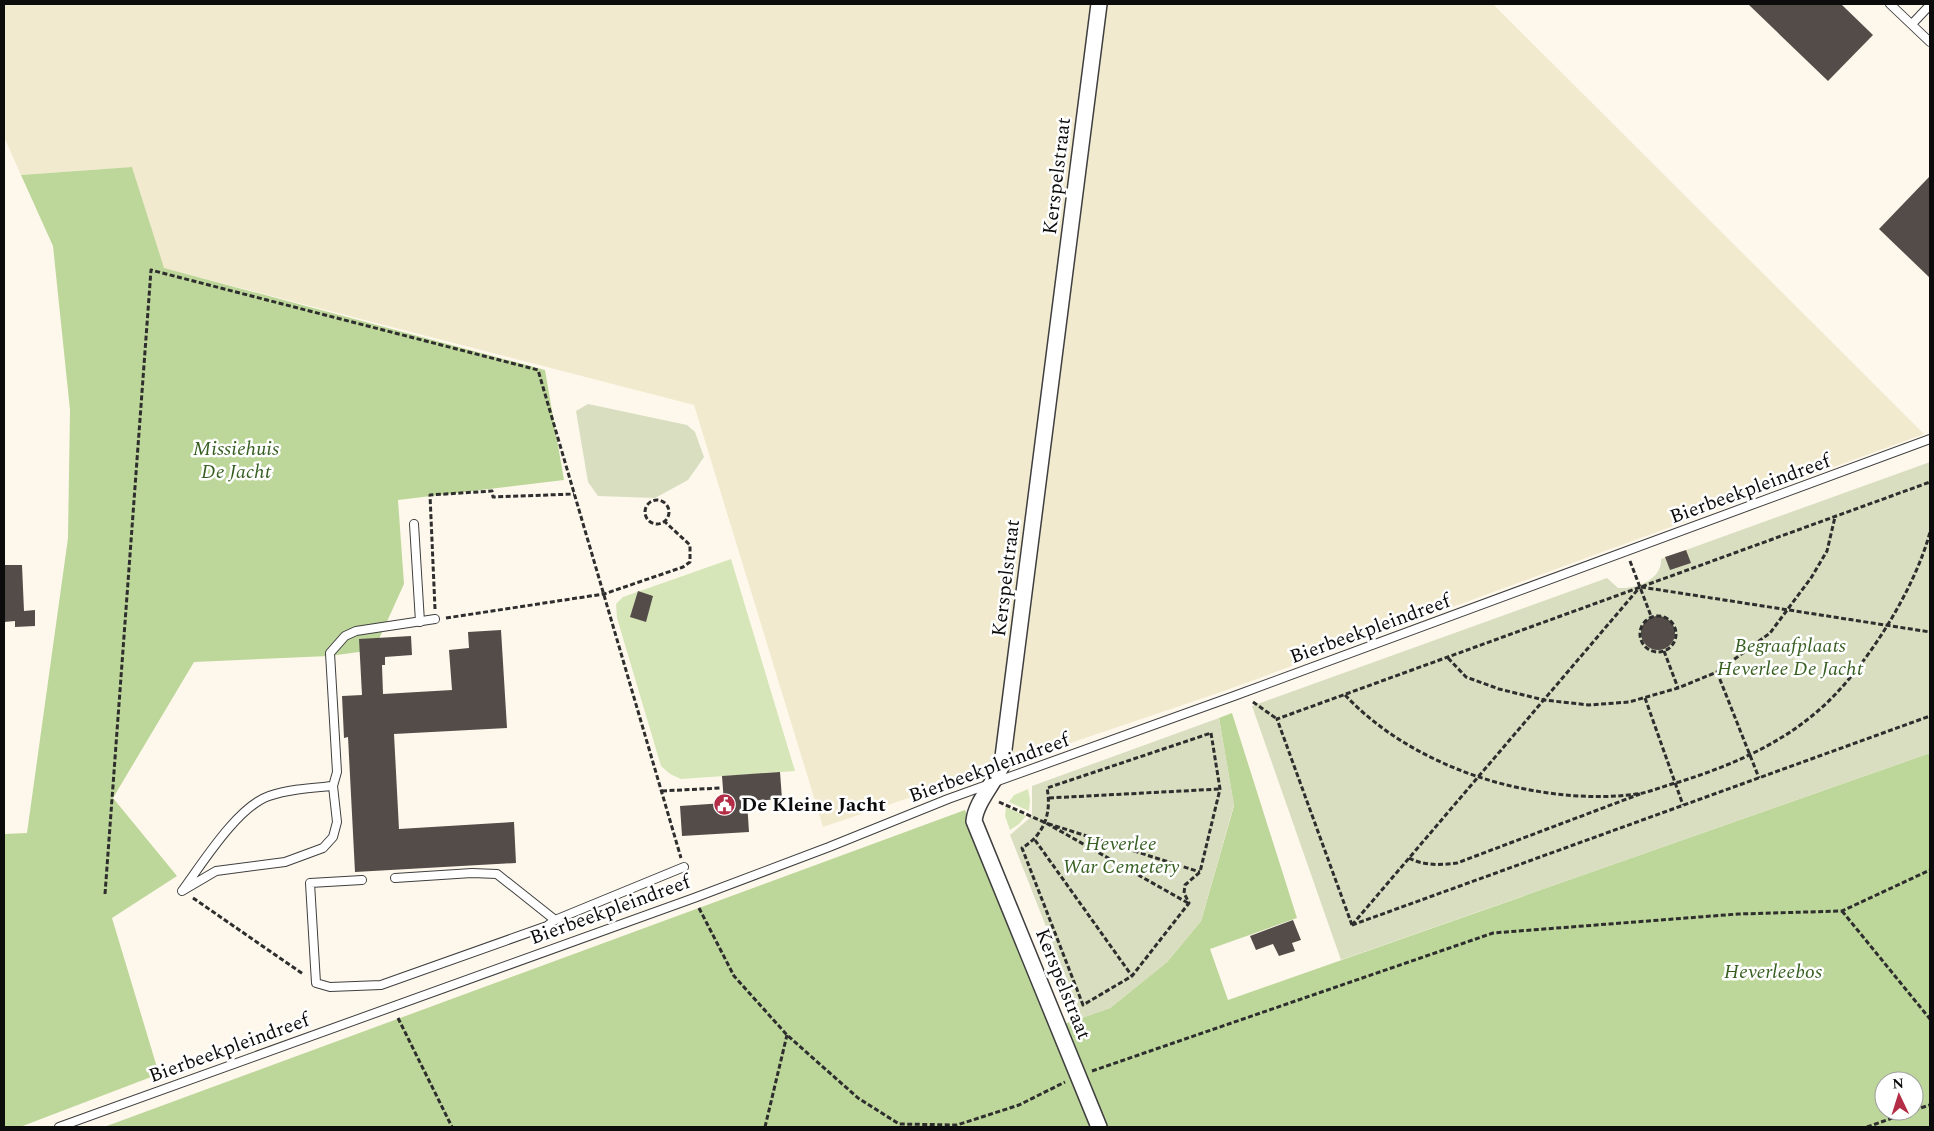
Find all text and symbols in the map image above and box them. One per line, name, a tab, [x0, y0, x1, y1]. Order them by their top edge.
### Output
street label: Kerspelstraat	[1035, 116, 1079, 236]
park label: Missiehuis De Jacht	[193, 434, 279, 487]
street label: Bierbeekpleindreef	[1665, 445, 1837, 532]
street label: Kerspelstraat	[984, 518, 1028, 638]
street label: Bierbeekpleindreef	[1285, 585, 1457, 672]
park label: Begraafplaats Heverlee De Jacht	[1717, 631, 1864, 684]
street label: Bierbeekpleindreef	[904, 724, 1076, 811]
place label: De Kleine Jacht	[741, 790, 886, 820]
public building icon: De Kleine Jacht	[713, 793, 737, 817]
park label: Heverlee War Cemetery	[1062, 829, 1180, 882]
street label: Bierbeekpleindreef	[525, 866, 697, 953]
street label: Kerspelstraat	[1027, 924, 1099, 1044]
park label: Heverleebos	[1724, 957, 1822, 987]
street label: Bierbeekpleindreef	[144, 1004, 316, 1091]
north arrow	[1874, 1071, 1924, 1121]
text: N	[1892, 1073, 1905, 1094]

